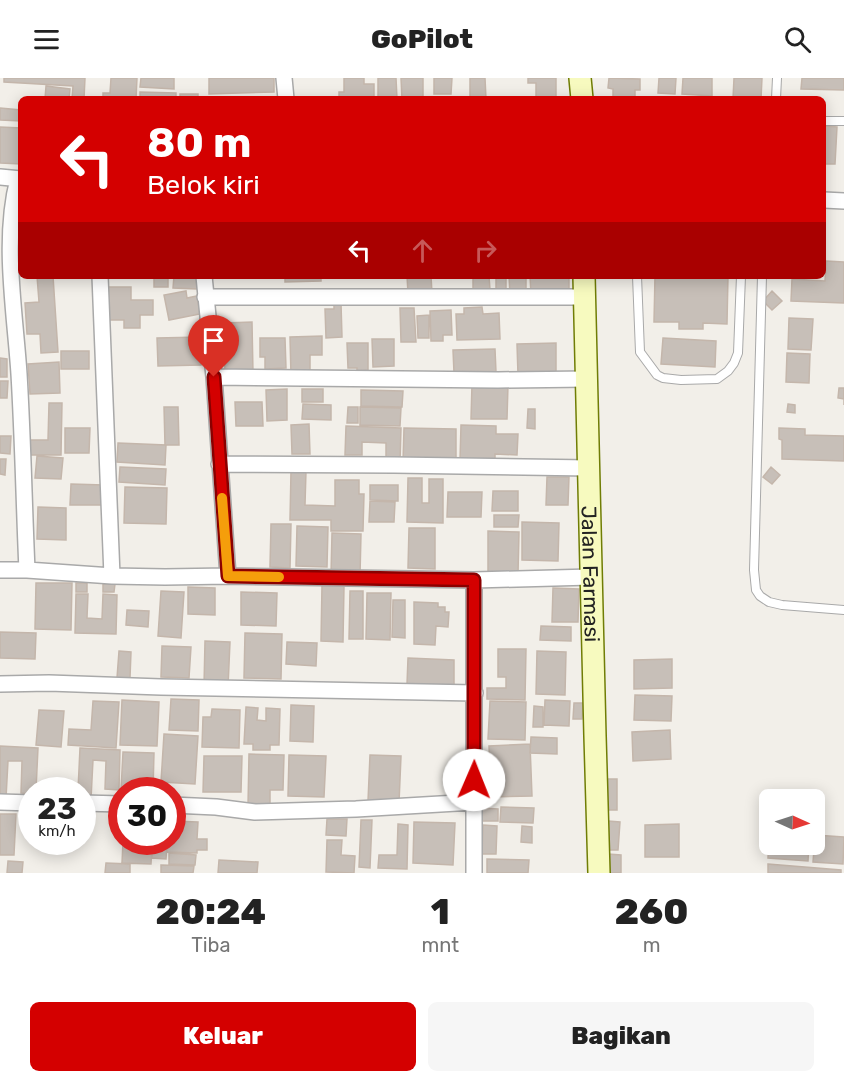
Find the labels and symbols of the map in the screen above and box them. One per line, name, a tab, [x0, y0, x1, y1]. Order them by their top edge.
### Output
pin	[188, 315, 239, 377]
street label: Jalan Farmasi	[577, 505, 605, 643]
position arrow	[442, 748, 506, 812]
speed limit sign: 30	[108, 777, 186, 855]
north arrow	[759, 789, 825, 855]

